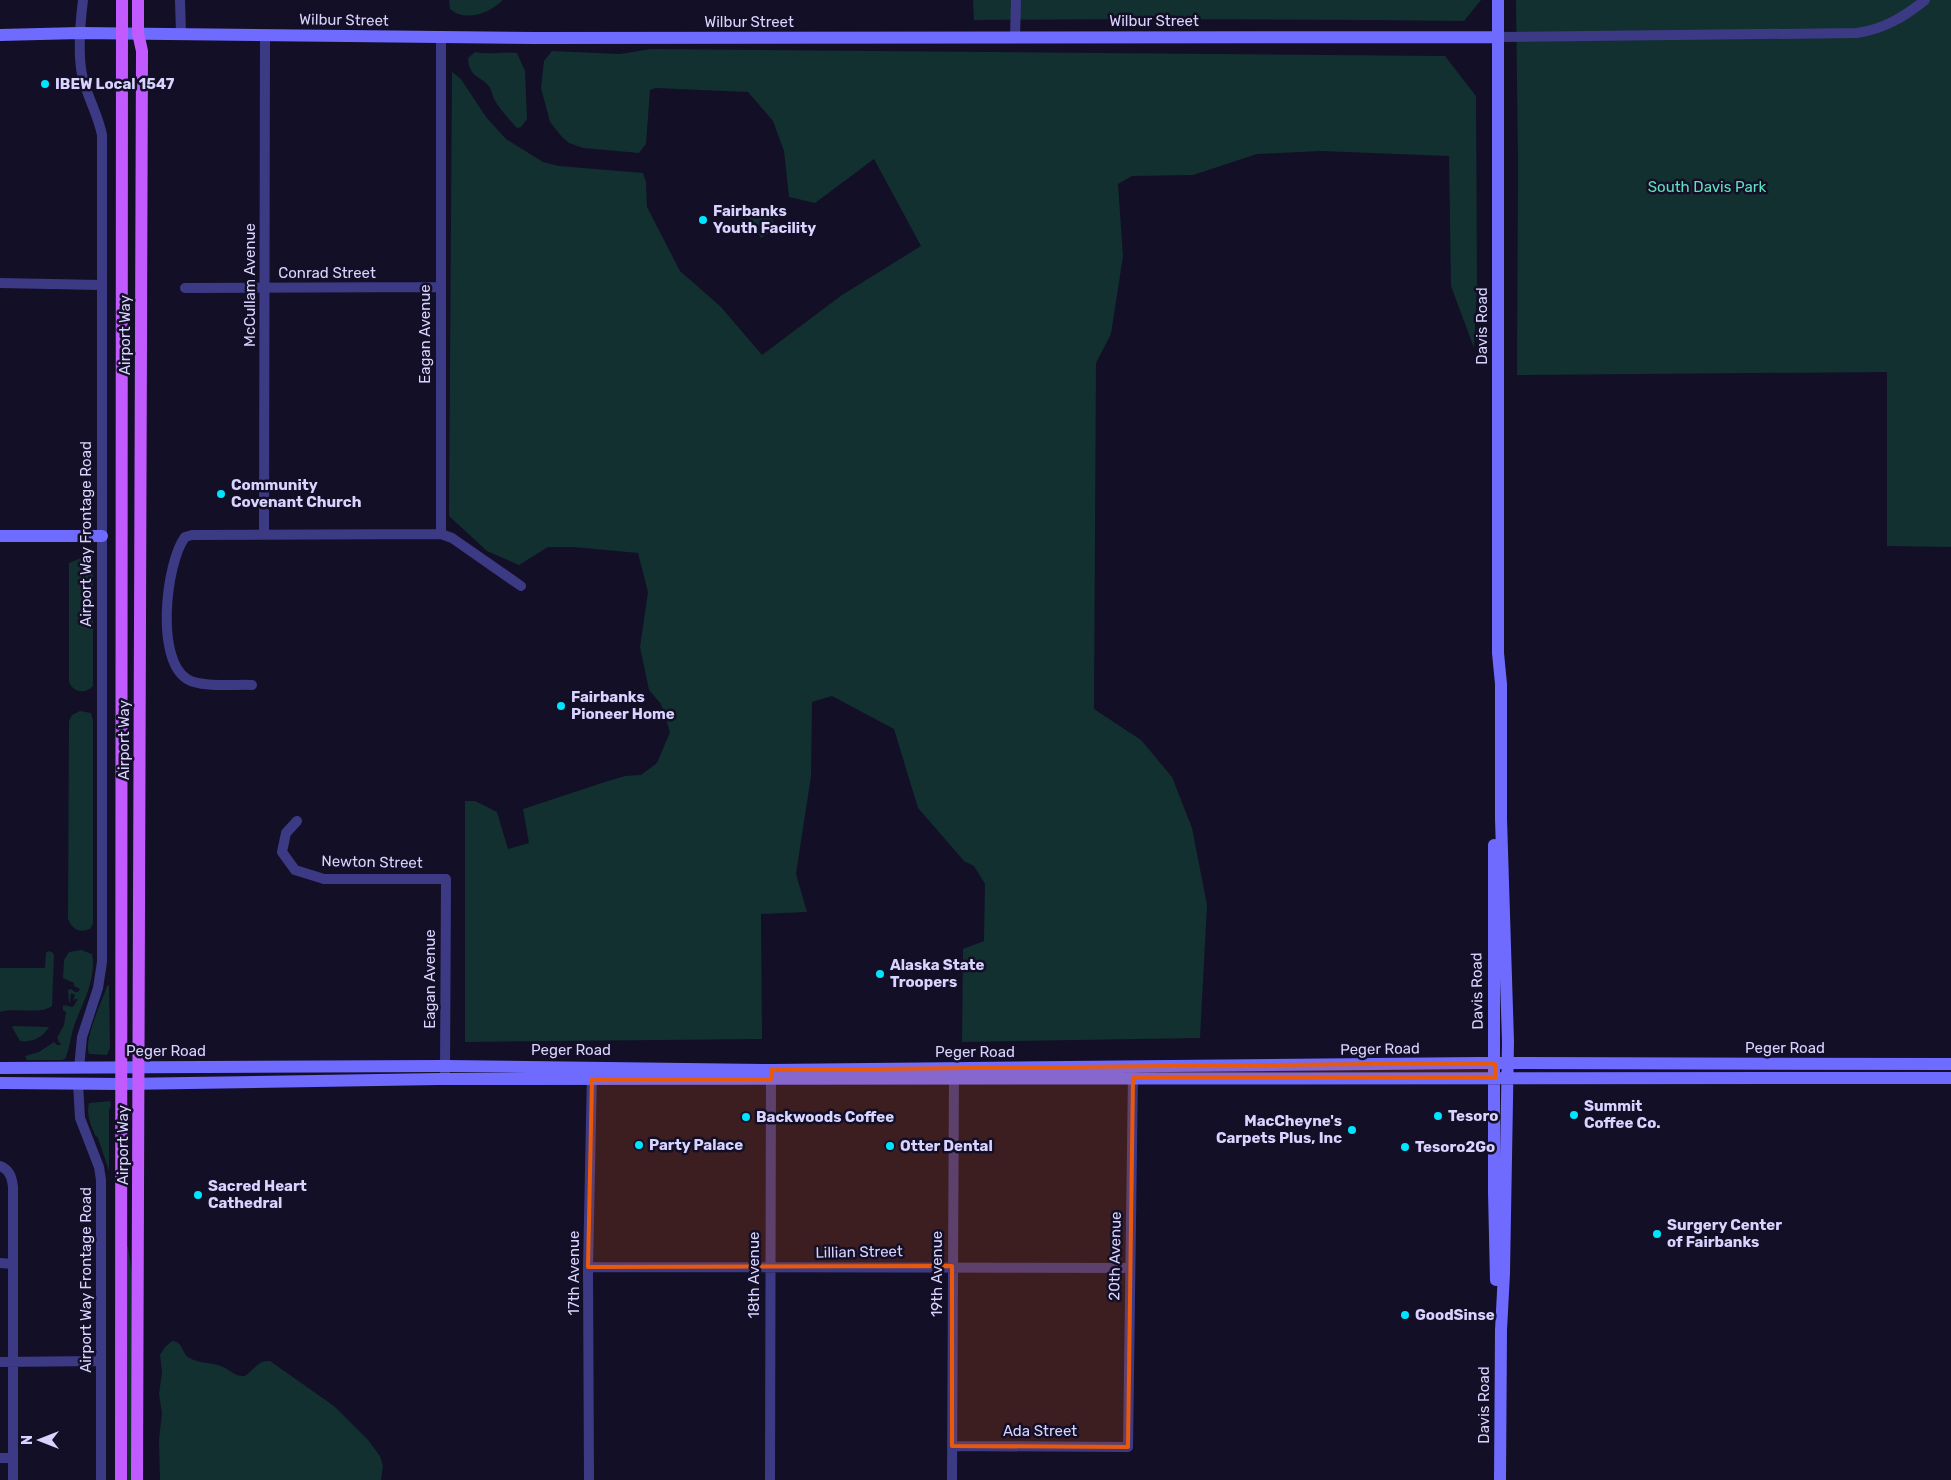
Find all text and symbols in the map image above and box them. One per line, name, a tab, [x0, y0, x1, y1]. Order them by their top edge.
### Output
street label: Wilbur Street	[299, 10, 389, 30]
street label: Wilbur Street	[1109, 12, 1199, 30]
street label: Wilbur Street	[704, 13, 794, 31]
place label: IBEW Local 1547	[55, 75, 175, 93]
marker: IBEW Local 1547	[39, 78, 51, 90]
park label: South Davis Park	[1648, 178, 1767, 196]
place label: Fairbanks Youth Facility	[713, 202, 816, 237]
marker: Fairbanks Youth Facility	[697, 214, 709, 226]
street label: McCullam Avenue	[241, 223, 259, 347]
street label: Conrad Street	[278, 264, 376, 282]
street label: Eagan Avenue	[416, 284, 434, 384]
street label: Davis Road	[1473, 287, 1491, 365]
street label: Airport Way	[116, 295, 134, 375]
street label: Airport Way Frontage Road	[77, 441, 95, 627]
place label: Community Covenant Church	[231, 476, 361, 511]
marker: Community Covenant Church	[215, 488, 227, 500]
place label: Fairbanks Pioneer Home	[571, 688, 675, 723]
street label: Airport Way	[115, 700, 133, 780]
marker: Fairbanks Pioneer Home	[555, 700, 567, 712]
street label: Newton Street	[321, 852, 423, 872]
street label: Eagan Avenue	[421, 929, 439, 1029]
street label: Davis Road	[1467, 952, 1487, 1030]
place label: Alaska State Troopers	[890, 956, 985, 991]
marker: Alaska State Troopers	[874, 968, 886, 980]
street label: Peger Road	[1340, 1039, 1420, 1059]
street label: Peger Road	[1745, 1039, 1825, 1057]
street label: Peger Road	[531, 1041, 611, 1059]
street label: Peger Road	[126, 1042, 206, 1060]
street label: Peger Road	[935, 1043, 1015, 1061]
place label: Summit Coffee Co.	[1584, 1097, 1661, 1132]
street label: Airport Way	[114, 1105, 132, 1185]
place label: Tesoro	[1448, 1107, 1498, 1125]
place label: Backwoods Coffee	[756, 1108, 894, 1126]
marker: Summit Coffee Co.	[1568, 1109, 1580, 1121]
marker: Tesoro	[1432, 1110, 1444, 1122]
marker: Backwoods Coffee	[740, 1111, 752, 1123]
place label: MacCheyne's Carpets Plus, Inc	[1216, 1112, 1342, 1147]
marker: MacCheyne's Carpets Plus, Inc	[1346, 1124, 1358, 1136]
place label: Party Palace	[649, 1136, 743, 1154]
place label: Otter Dental	[900, 1137, 993, 1155]
place label: Tesoro2Go	[1415, 1138, 1495, 1156]
marker: Party Palace	[633, 1139, 645, 1151]
marker: Otter Dental	[884, 1140, 896, 1152]
marker: Tesoro2Go	[1399, 1141, 1411, 1153]
place label: Sacred Heart Cathedral	[208, 1177, 307, 1212]
street label: Airport Way Frontage Road	[77, 1187, 95, 1373]
marker: Sacred Heart Cathedral	[192, 1189, 204, 1201]
street label: 20th Avenue	[1105, 1211, 1125, 1301]
place label: Surgery Center of Fairbanks	[1667, 1216, 1782, 1251]
marker: Surgery Center of Fairbanks	[1651, 1228, 1663, 1240]
street label: 17th Avenue	[565, 1231, 583, 1315]
street label: 19th Avenue	[928, 1231, 946, 1317]
street label: 18th Avenue	[745, 1232, 763, 1318]
street label: Lillian Street	[815, 1242, 903, 1262]
place label: GoodSinse	[1415, 1306, 1495, 1324]
marker: GoodSinse	[1399, 1309, 1411, 1321]
street label: Davis Road	[1475, 1366, 1493, 1444]
north arrow	[15, 1415, 65, 1465]
street label: Ada Street	[1003, 1422, 1077, 1440]
text: N	[19, 1435, 36, 1445]

